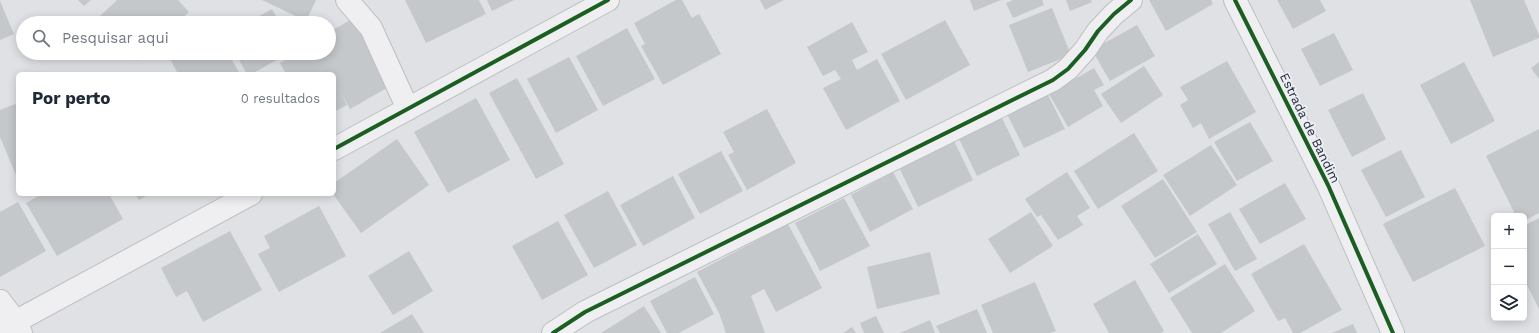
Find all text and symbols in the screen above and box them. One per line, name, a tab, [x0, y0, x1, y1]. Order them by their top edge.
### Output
search box	[16, 16, 336, 60]
icon: search	[30, 27, 52, 49]
text: Pesquisar aqui	[62, 29, 169, 47]
street label: Estrada de Bandim	[1277, 70, 1343, 186]
text: Por perto	[32, 88, 110, 108]
text: 0 resultados	[241, 91, 320, 106]
map controls	[1491, 213, 1527, 321]
button: +	[1491, 213, 1527, 249]
button: −	[1491, 249, 1527, 285]
button: layers	[1491, 285, 1527, 321]

